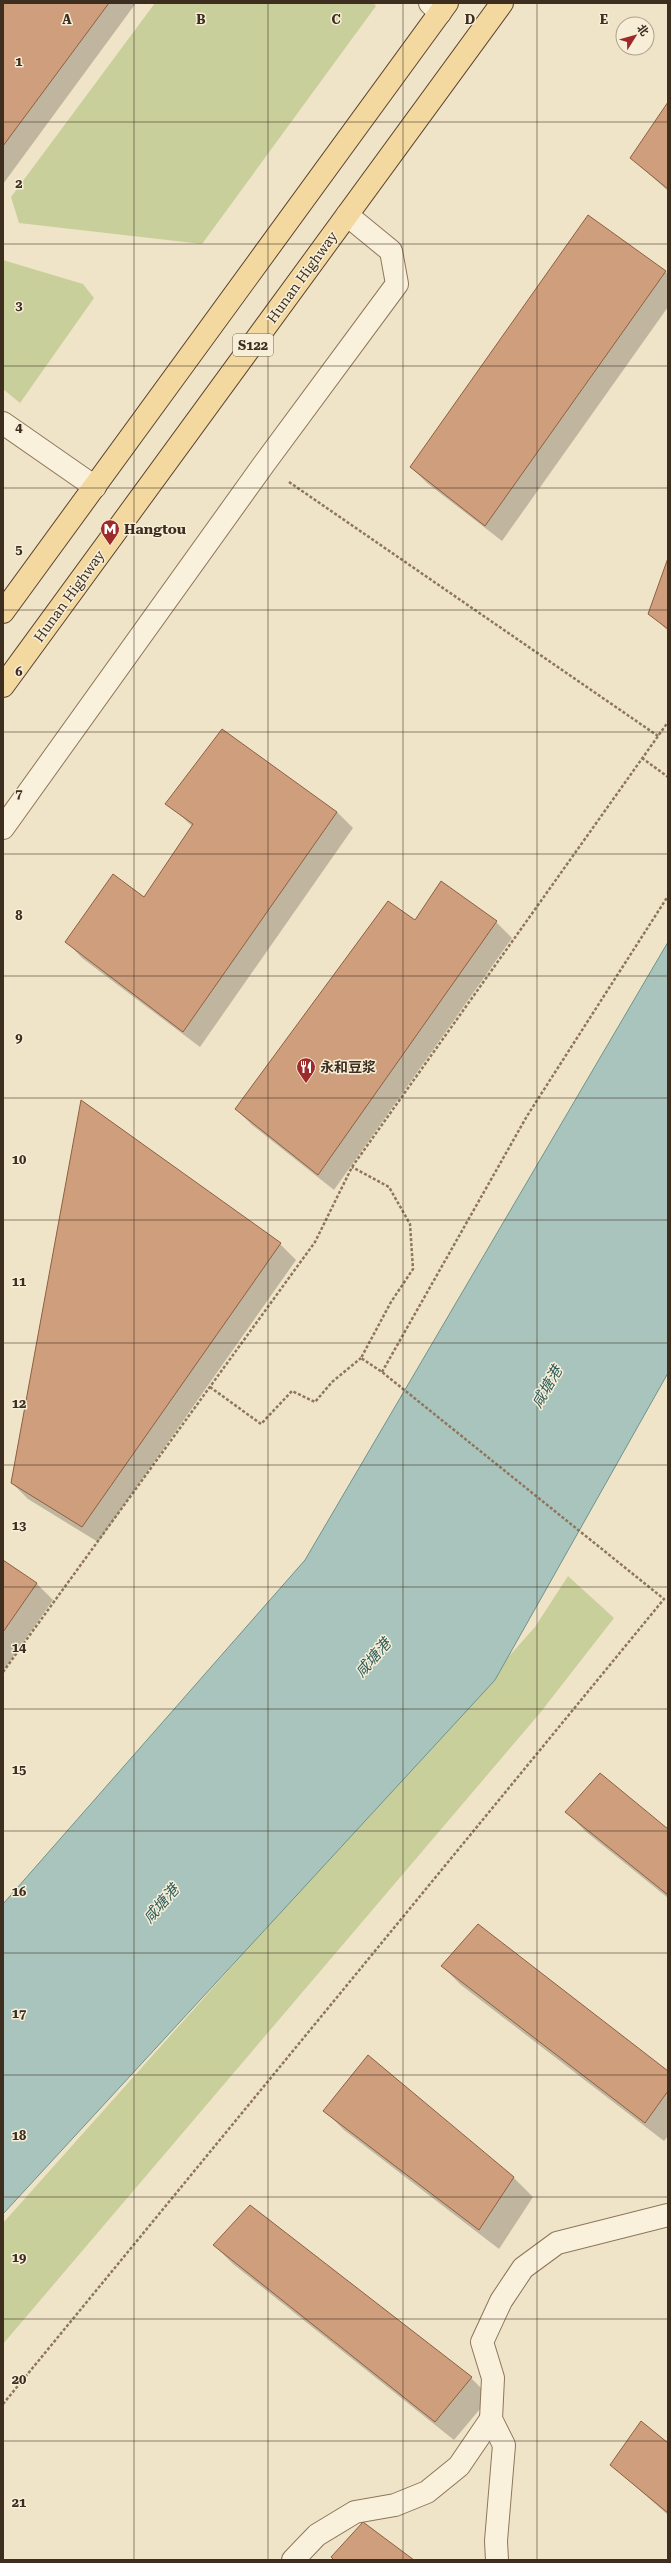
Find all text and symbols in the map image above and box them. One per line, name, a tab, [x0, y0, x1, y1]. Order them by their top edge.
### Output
text: A	[62, 12, 72, 27]
text: B	[196, 12, 206, 27]
text: C	[331, 12, 341, 27]
text: D	[465, 12, 475, 27]
text: E	[600, 12, 608, 27]
north arrow	[615, 16, 655, 56]
text: 北	[634, 22, 651, 39]
text: 1	[15, 54, 23, 69]
text: 2	[15, 176, 23, 191]
street label: Hunan Highway	[263, 227, 341, 326]
text: 3	[15, 298, 23, 313]
road number: S122	[233, 334, 273, 356]
text: 4	[15, 420, 23, 435]
metro station icon: Hangtou	[99, 518, 121, 546]
place label: Hangtou	[124, 521, 186, 537]
text: 5	[15, 542, 23, 557]
street label: Hunan Highway	[30, 546, 108, 645]
text: 6	[15, 664, 23, 679]
text: 7	[15, 786, 23, 801]
text: 8	[15, 908, 23, 923]
text: 9	[15, 1030, 23, 1045]
restaurant icon: 永和豆浆	[295, 1056, 317, 1084]
place label: 永和豆浆	[320, 1059, 376, 1075]
text: 10	[12, 1152, 26, 1167]
text: 11	[12, 1274, 26, 1289]
water label: 咸塘港	[528, 1361, 567, 1411]
text: 12	[12, 1396, 26, 1411]
text: 13	[12, 1518, 26, 1533]
water label: 咸塘港	[351, 1634, 396, 1681]
text: 14	[12, 1640, 27, 1655]
text: 15	[12, 1762, 26, 1777]
water label: 咸塘港	[139, 1880, 184, 1927]
text: 16	[12, 1884, 26, 1899]
text: 17	[12, 2006, 26, 2021]
text: 18	[12, 2128, 27, 2143]
text: 19	[12, 2250, 26, 2265]
text: 20	[12, 2372, 26, 2387]
text: 21	[12, 2495, 26, 2510]

